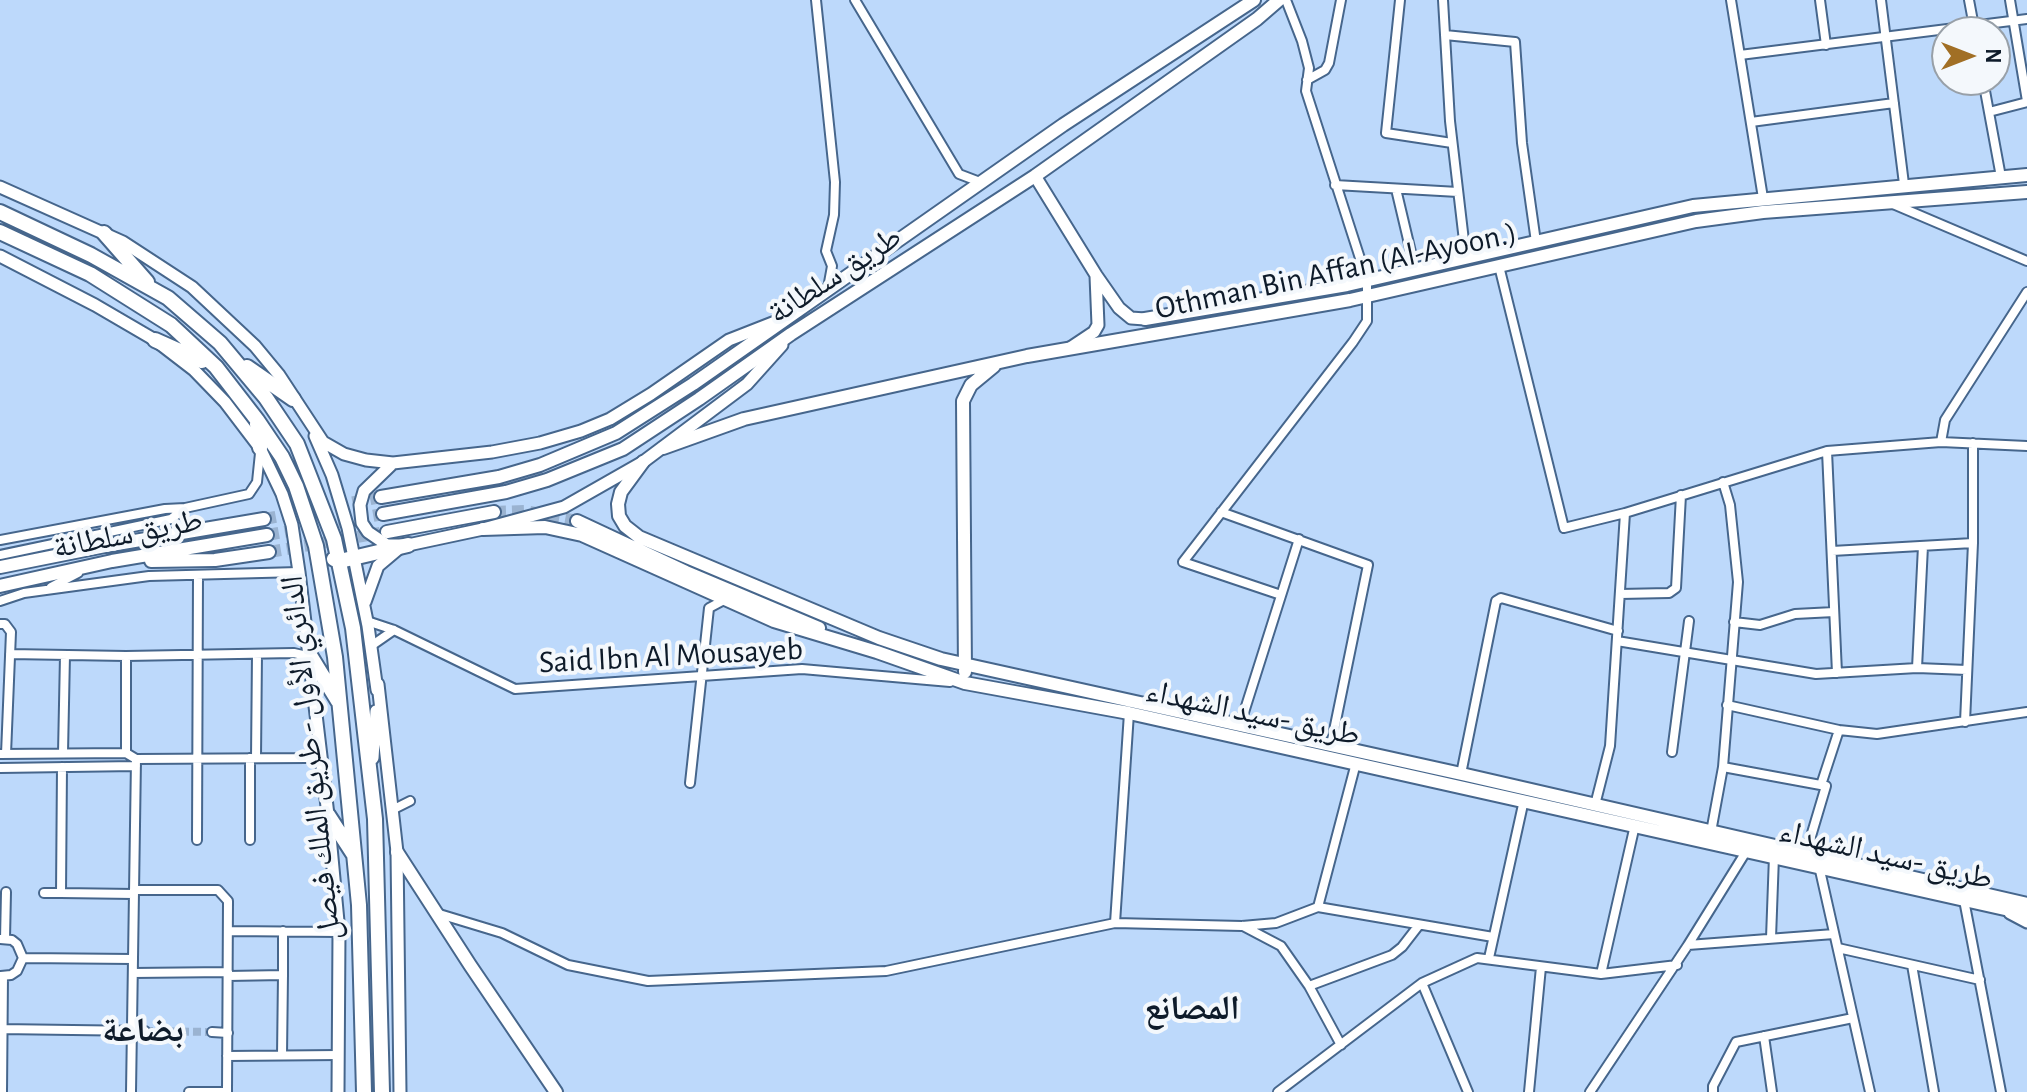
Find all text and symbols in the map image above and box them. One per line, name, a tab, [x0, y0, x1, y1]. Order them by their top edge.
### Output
north arrow	[1931, 16, 2011, 96]
text: N	[1982, 48, 2004, 64]
street label: Othman Bin Affan (Al-Ayoon.)	[1152, 214, 1520, 328]
street label: طريق سلطانة	[761, 218, 909, 332]
street label: طريق سلطانة	[50, 501, 206, 567]
street label: الدائري الأول - طريق الملك فيصل	[273, 574, 349, 942]
street label: Said Ibn Al Mousayeb	[538, 630, 804, 682]
street label: طريق -سيد الشهداء	[1142, 672, 1364, 754]
street label: طريق -سيد الشهداء	[1775, 812, 1997, 898]
district label: المصانع	[1144, 989, 1240, 1029]
district label: بضاعة	[102, 1011, 184, 1051]

